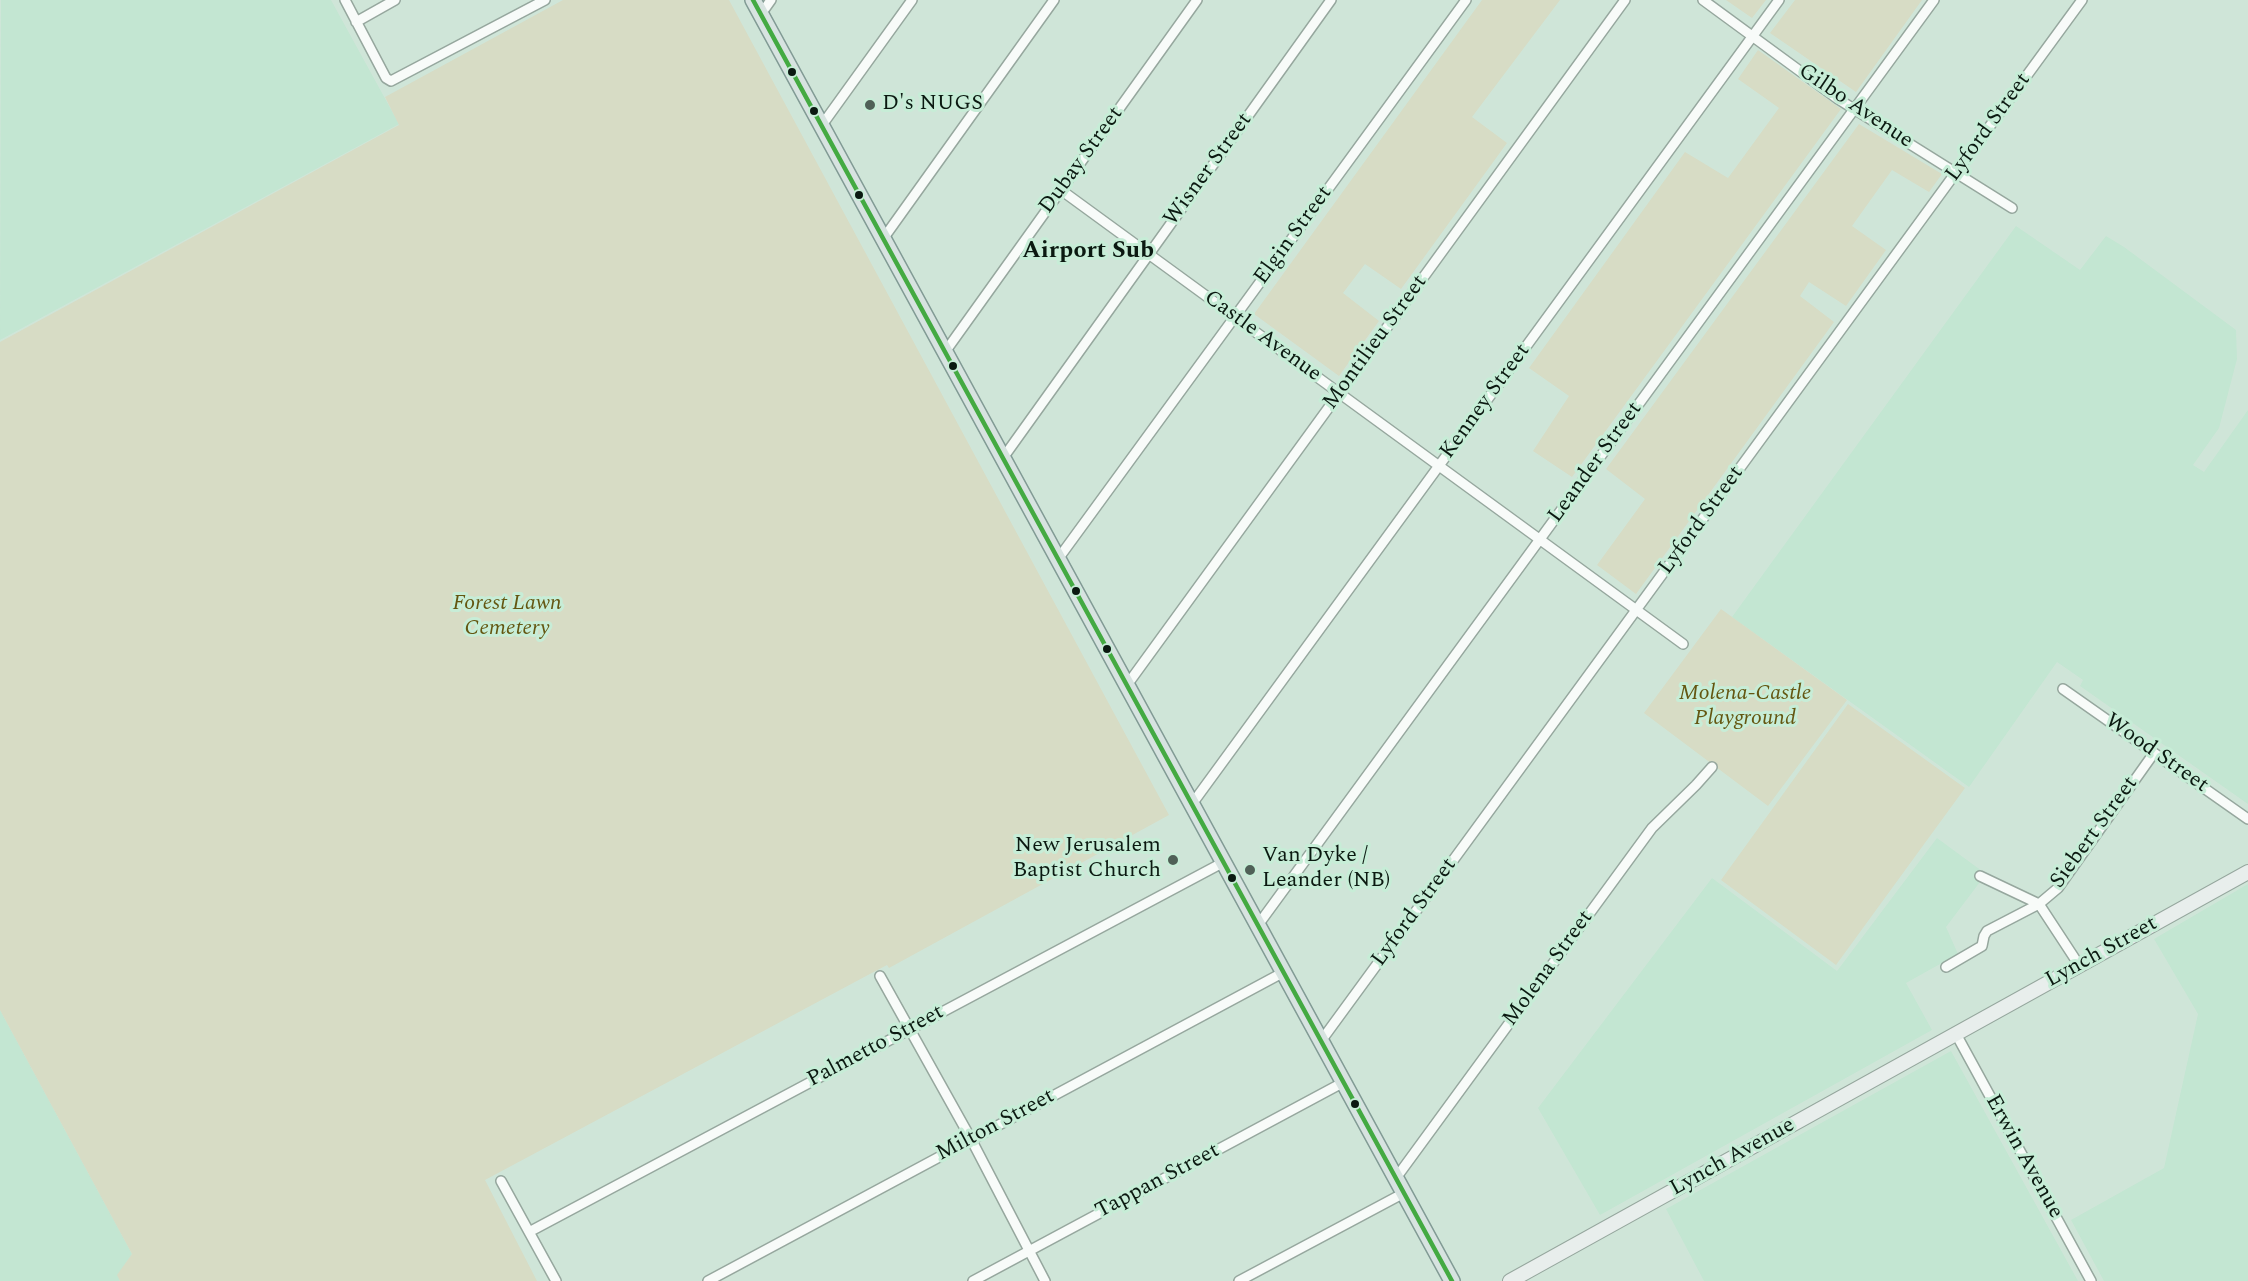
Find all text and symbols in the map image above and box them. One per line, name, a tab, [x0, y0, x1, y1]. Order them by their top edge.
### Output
street label: Gilbo Avenue	[1793, 59, 1917, 155]
unlabelled marker	[786, 66, 798, 78]
street label: Lyford Street	[1941, 69, 2037, 187]
place label: D's NUGS	[882, 92, 983, 118]
marker: D's NUGS	[863, 98, 877, 112]
street label: Dubay Street	[1034, 102, 1130, 220]
unlabelled marker	[808, 105, 820, 117]
street label: Wisner Street	[1159, 108, 1259, 232]
street label: Elgin Street	[1249, 181, 1339, 291]
unlabelled marker	[853, 189, 865, 201]
district label: Airport Sub	[1022, 238, 1154, 266]
street label: Montilieu Street	[1318, 271, 1434, 415]
street label: Castle Avenue	[1198, 285, 1326, 389]
street label: Kenney Street	[1435, 339, 1537, 465]
unlabelled marker	[947, 360, 959, 372]
street label: Leander Street	[1543, 397, 1649, 529]
street label: Lyford Street	[1654, 462, 1750, 580]
unlabelled marker	[1070, 585, 1082, 597]
park label: Forest Lawn Cemetery	[452, 592, 562, 644]
unlabelled marker	[1101, 643, 1113, 655]
park label: Molena-Castle Playground	[1679, 682, 1811, 734]
street label: Wood Street	[2099, 709, 2213, 799]
street label: Siebert Street	[2046, 772, 2144, 894]
place label: New Jerusalem Baptist Church	[1013, 834, 1161, 885]
place label: Van Dyke / Leander (NB)	[1262, 844, 1390, 896]
marker: New Jerusalem Baptist Church	[1166, 853, 1180, 867]
street label: Lyford Street	[1367, 854, 1463, 972]
marker: Van Dyke / Leander (NB)	[1243, 863, 1257, 877]
unlabelled marker	[1226, 872, 1238, 884]
street label: Molena Street	[1498, 906, 1600, 1032]
street label: Lynch Street	[2042, 911, 2162, 995]
street label: Palmetto Street	[803, 1000, 949, 1094]
street label: Milton Street	[932, 1084, 1060, 1168]
street label: Erwin Avenue	[1978, 1090, 2068, 1224]
unlabelled marker	[1349, 1098, 1361, 1110]
street label: Lynch Avenue	[1666, 1113, 1800, 1203]
street label: Tappan Street	[1092, 1138, 1224, 1226]

